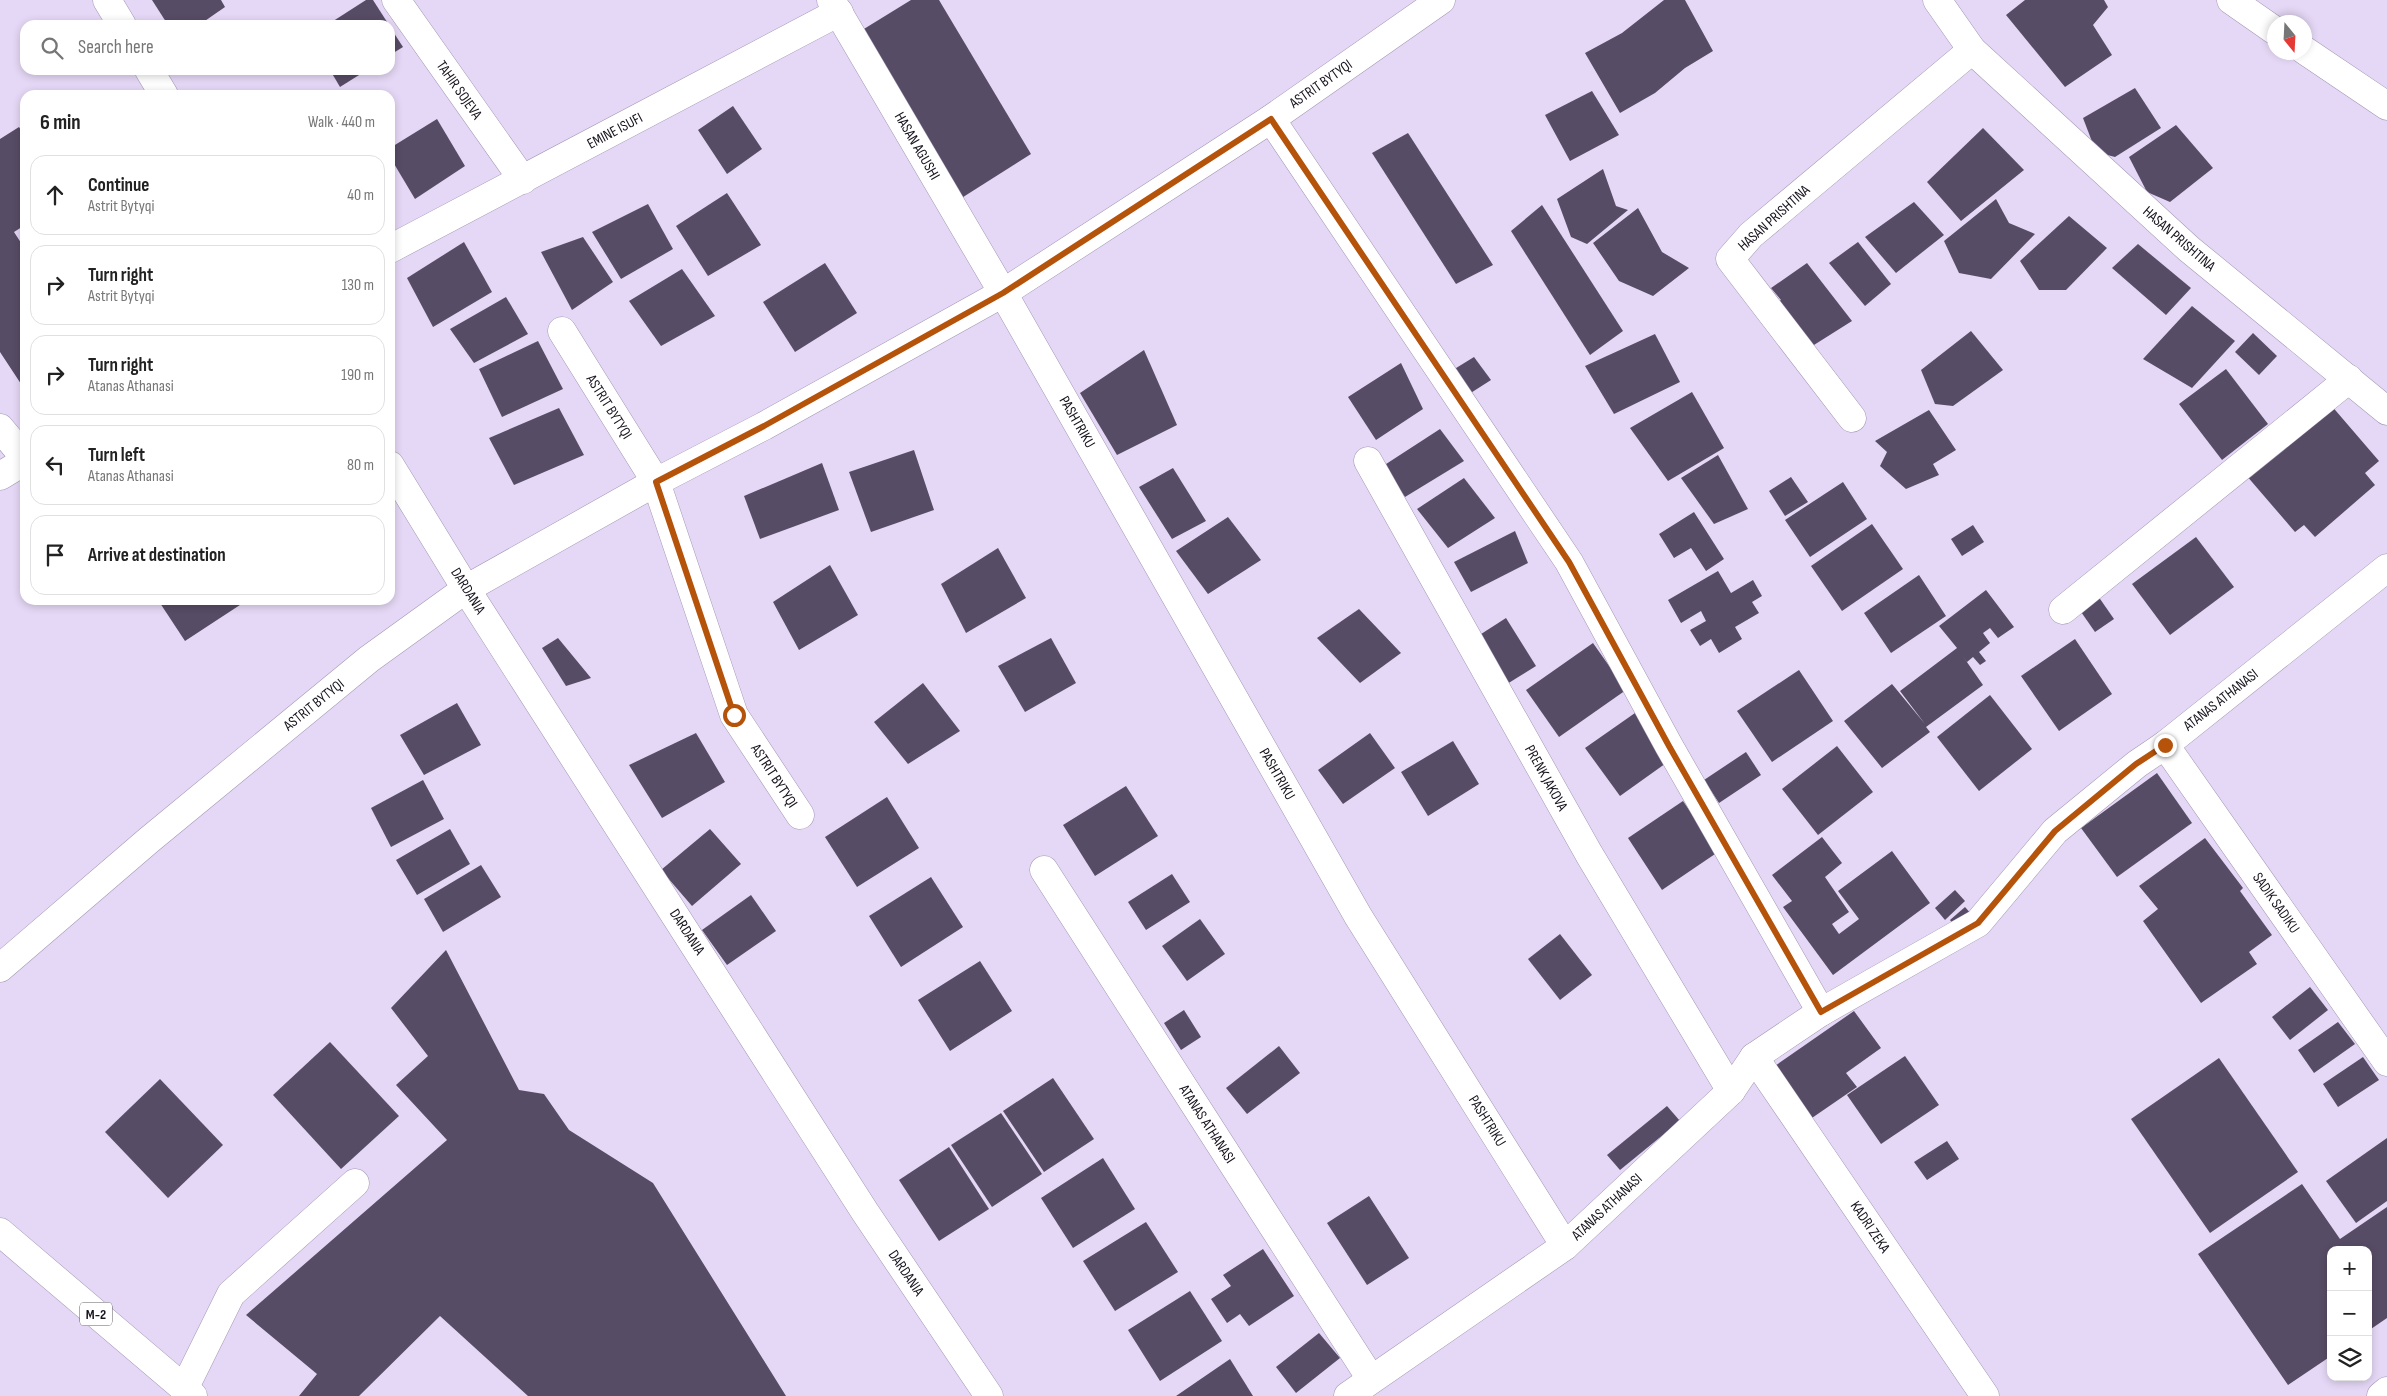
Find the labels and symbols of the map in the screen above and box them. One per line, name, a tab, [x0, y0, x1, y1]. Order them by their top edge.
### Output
north arrow	[2267, 15, 2312, 60]
street label: ASTRIT BYTYQI	[1285, 55, 1356, 113]
street label: TAHIR SOJEVA	[432, 57, 486, 124]
street label: EMINE ISUFI	[584, 108, 646, 154]
street label: HASAN AGUSHI	[890, 109, 944, 183]
street label: HASAN PRISHTINA	[1734, 180, 1814, 255]
street label: HASAN PRISHTINA	[2139, 202, 2220, 276]
street label: ASTRIT BYTYQI	[581, 370, 636, 443]
street label: PASHTRIKU	[1055, 393, 1099, 451]
street label: DARDANIA	[446, 564, 490, 618]
street label: ATANAS ATHANASI	[2179, 665, 2262, 736]
street label: ASTRIT BYTYQI	[279, 675, 348, 736]
route start	[723, 704, 746, 727]
route end	[2154, 734, 2177, 757]
street label: ASTRIT BYTYQI	[746, 740, 802, 812]
street label: PRENK JAKOVA	[1520, 742, 1572, 815]
street label: PASHTRIKU	[1255, 745, 1299, 803]
street label: SADIK SADIKU	[2248, 869, 2304, 937]
street label: DARDANIA	[665, 905, 709, 959]
street label: ATANAS ATHANASI	[1174, 1080, 1239, 1167]
street label: PASHTRIKU	[1464, 1092, 1510, 1150]
street label: ATANAS ATHANASI	[1567, 1169, 1646, 1245]
street label: KADRI ZEKA	[1846, 1197, 1895, 1257]
street label: DARDANIA	[884, 1246, 929, 1300]
road number: M-2	[80, 1302, 112, 1326]

